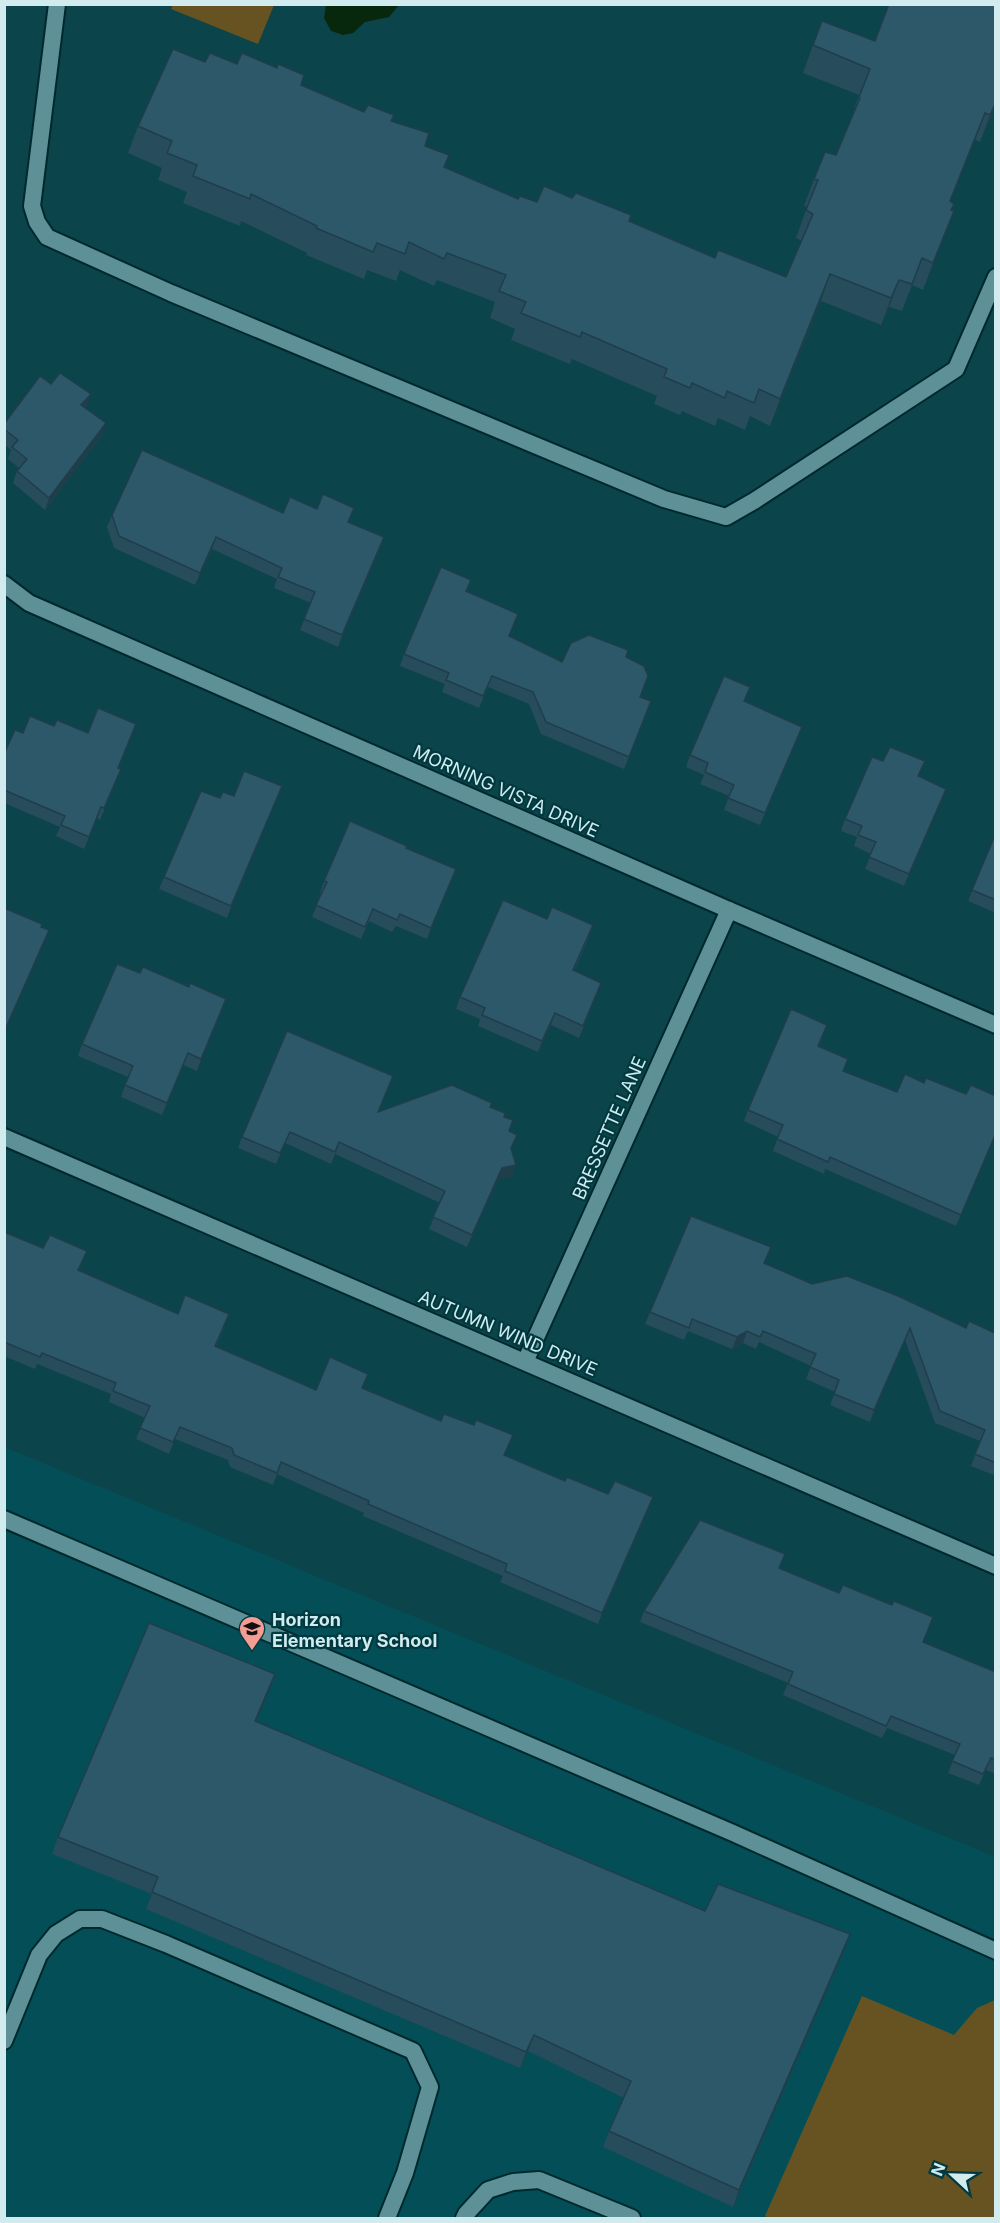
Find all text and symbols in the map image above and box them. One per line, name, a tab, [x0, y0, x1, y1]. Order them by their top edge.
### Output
street label: MORNING VISTA DRIVE	[410, 741, 602, 841]
street label: BRESSETTE LANE	[568, 1053, 650, 1203]
street label: AUTUMN WIND DRIVE	[415, 1286, 601, 1380]
place label: Horizon Elementary School	[272, 1609, 437, 1651]
school or university icon: Horizon Elementary School	[237, 1614, 267, 1652]
north arrow	[922, 2145, 982, 2205]
text: N	[927, 2160, 950, 2179]

